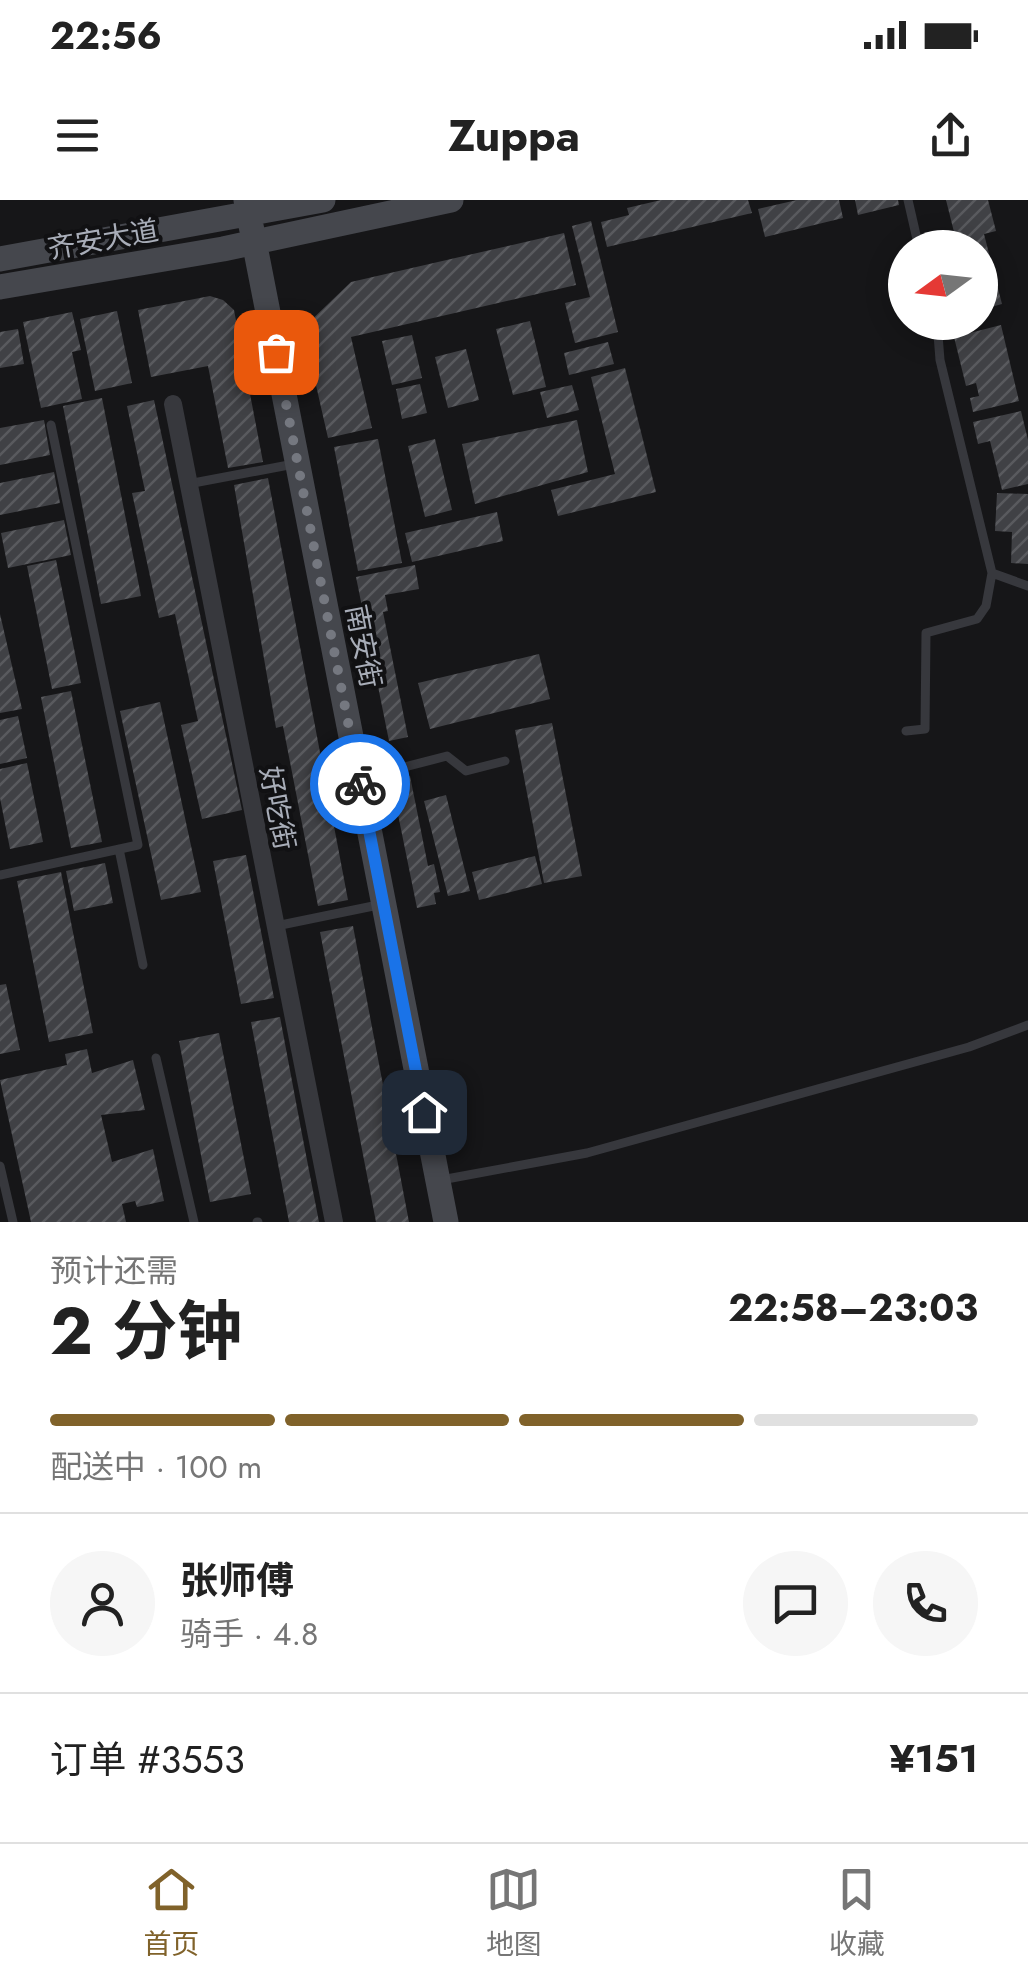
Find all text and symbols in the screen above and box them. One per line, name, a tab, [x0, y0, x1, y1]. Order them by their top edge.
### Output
text: 22:56	[50, 8, 162, 63]
text: Zuppa	[448, 103, 580, 168]
icon: menu	[50, 108, 105, 163]
icon: share	[923, 108, 978, 163]
street label: 齐安大道	[44, 210, 162, 269]
north arrow	[888, 230, 998, 340]
map controls	[888, 230, 998, 340]
pin	[234, 310, 319, 395]
icon: bag	[249, 325, 304, 380]
street label: 南安街	[335, 601, 392, 691]
courier	[310, 734, 410, 834]
icon: bike	[333, 757, 388, 812]
street label: 好吃街	[249, 763, 306, 853]
pin	[382, 1070, 467, 1155]
icon: home	[397, 1085, 452, 1140]
text: 预计还需	[50, 1248, 178, 1294]
text: 22:58–23:03	[728, 1280, 978, 1335]
text: 2 分钟	[50, 1284, 242, 1378]
text: 配送中 · 100 m	[50, 1444, 262, 1490]
button: person	[50, 1551, 155, 1656]
button: chat	[743, 1551, 848, 1656]
button: phone	[873, 1551, 978, 1656]
text: 张师傅	[180, 1553, 294, 1608]
text: 骑手 · 4.8	[180, 1611, 319, 1657]
text: ¥151	[889, 1731, 978, 1786]
text: 订单 #3553	[50, 1732, 245, 1787]
tab: 首页	[143, 1862, 199, 1965]
tab: 地图	[486, 1862, 542, 1965]
tab: 收藏	[829, 1862, 885, 1965]

